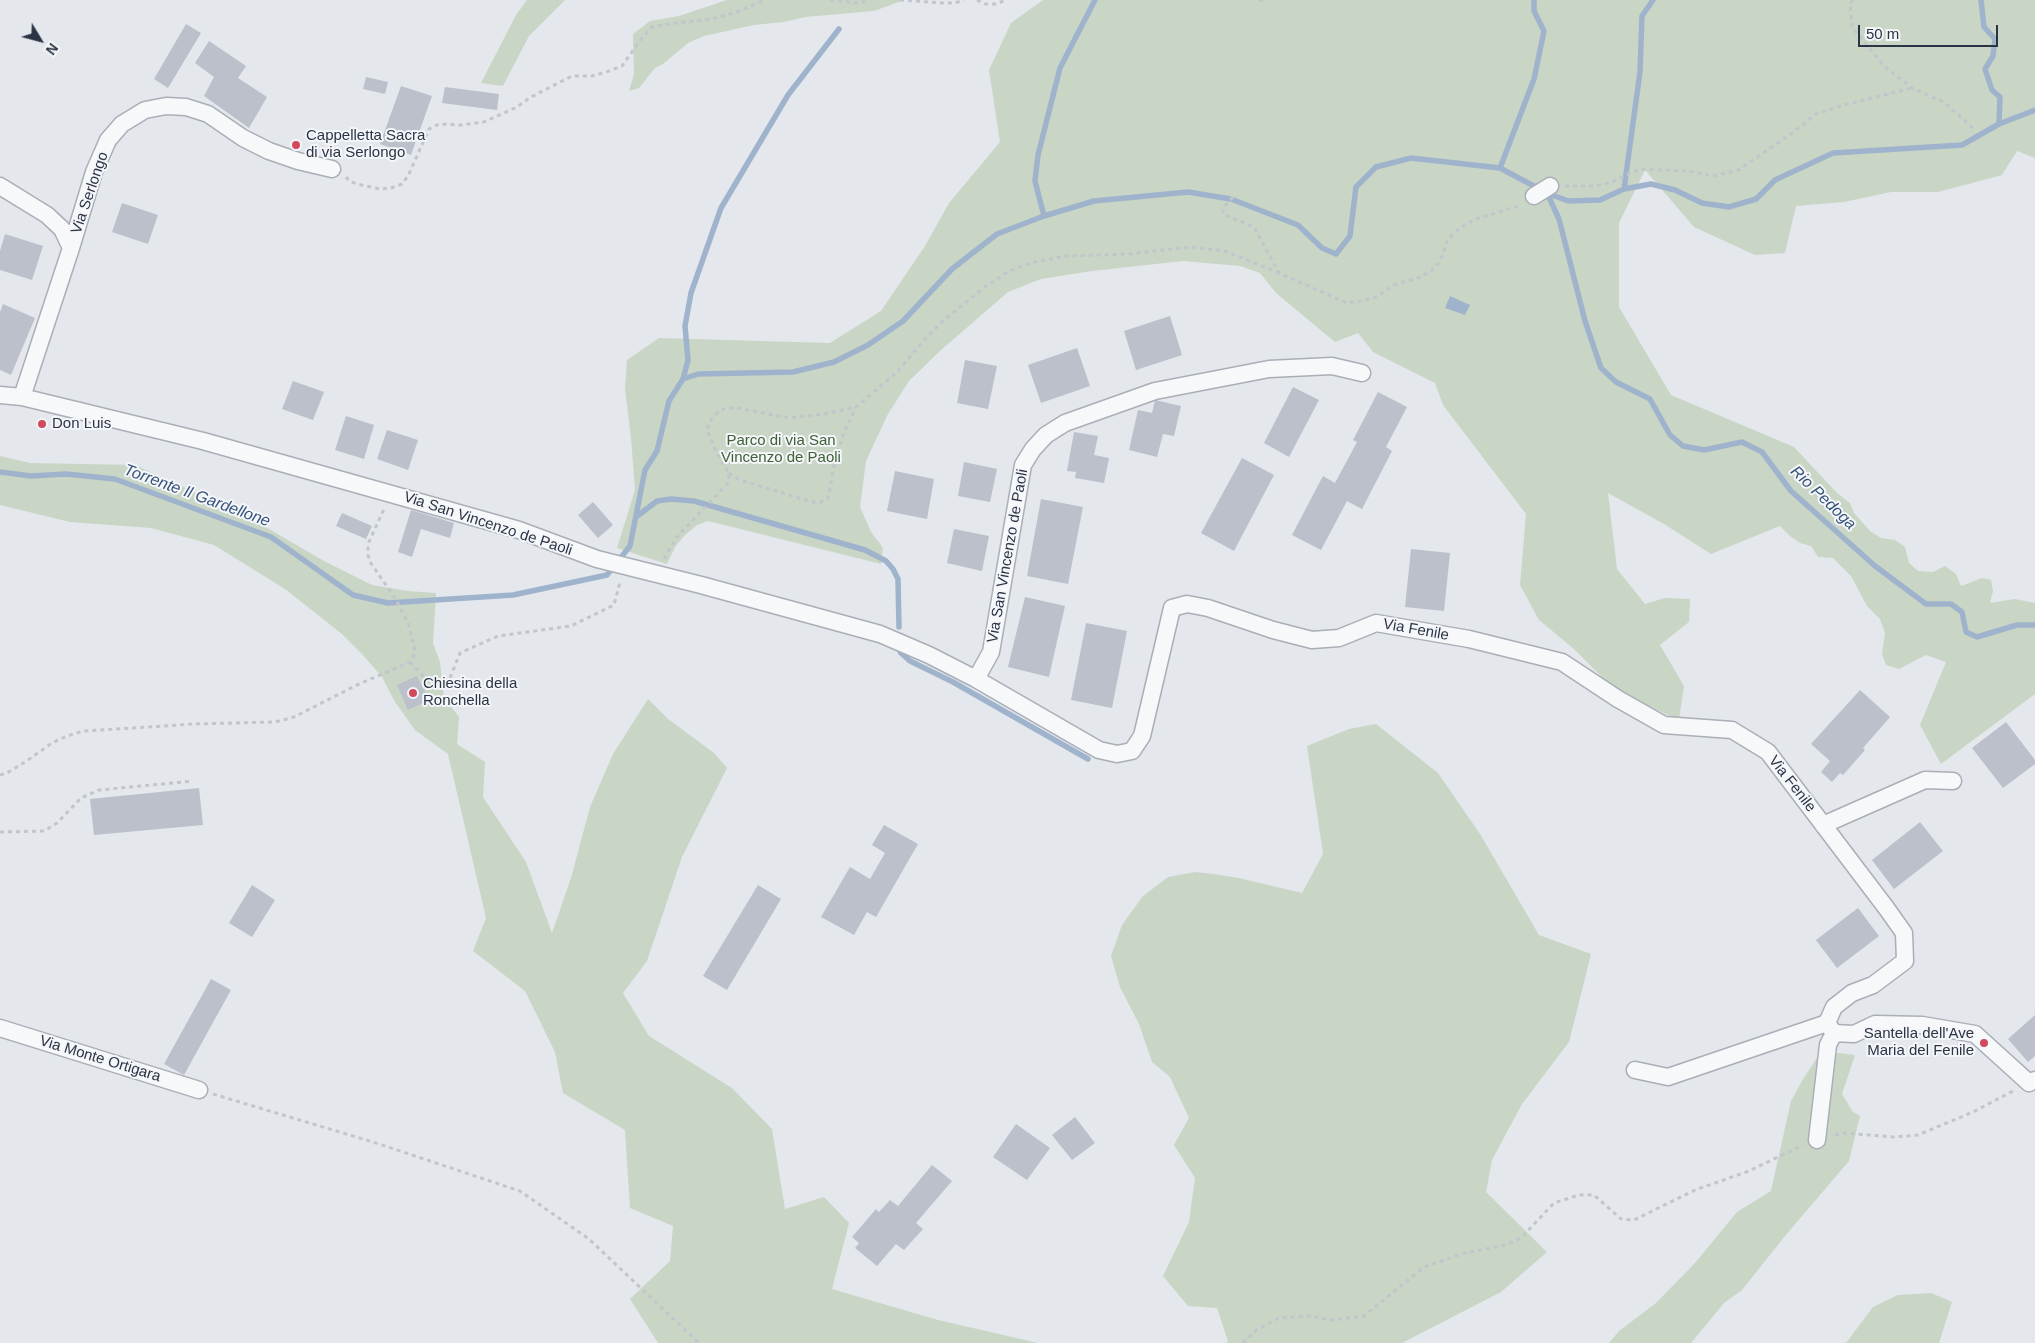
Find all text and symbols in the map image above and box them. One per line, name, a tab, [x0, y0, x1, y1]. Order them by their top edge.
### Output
north arrow	[15, 15, 65, 65]
scale bar	[1860, 15, 2000, 47]
text: 50 m	[1866, 25, 1899, 42]
text: N	[43, 40, 61, 58]
place label: Cappelletta Sacra di via Serlongo	[306, 127, 425, 162]
marker: Cappelletta Sacra di via Serlongo	[290, 139, 302, 151]
street label: Via Serlongo	[68, 150, 112, 236]
place label: Don Luis	[52, 415, 111, 433]
marker: Don Luis	[36, 418, 48, 430]
park label: Parco di via San Vincenzo de Paoli	[721, 432, 841, 467]
water label: Torrente Il Gardellone	[121, 461, 273, 531]
water label: Rio Pedoga	[1786, 462, 1860, 534]
street label: Via San Vincenzo de Paoli	[984, 468, 1032, 644]
street label: Via San Vincenzo de Paoli	[401, 488, 575, 560]
street label: Via Fenile	[1382, 615, 1450, 645]
place label: Chiesina della Ronchella	[423, 675, 517, 710]
marker: Chiesina della Ronchella	[407, 687, 419, 699]
street label: Via Fenile	[1764, 752, 1820, 816]
place label: Santella dell'Ave Maria del Fenile	[1864, 1025, 1974, 1060]
street label: Via Monte Ortigara	[37, 1032, 163, 1086]
marker: Santella dell'Ave Maria del Fenile	[1978, 1037, 1990, 1049]

